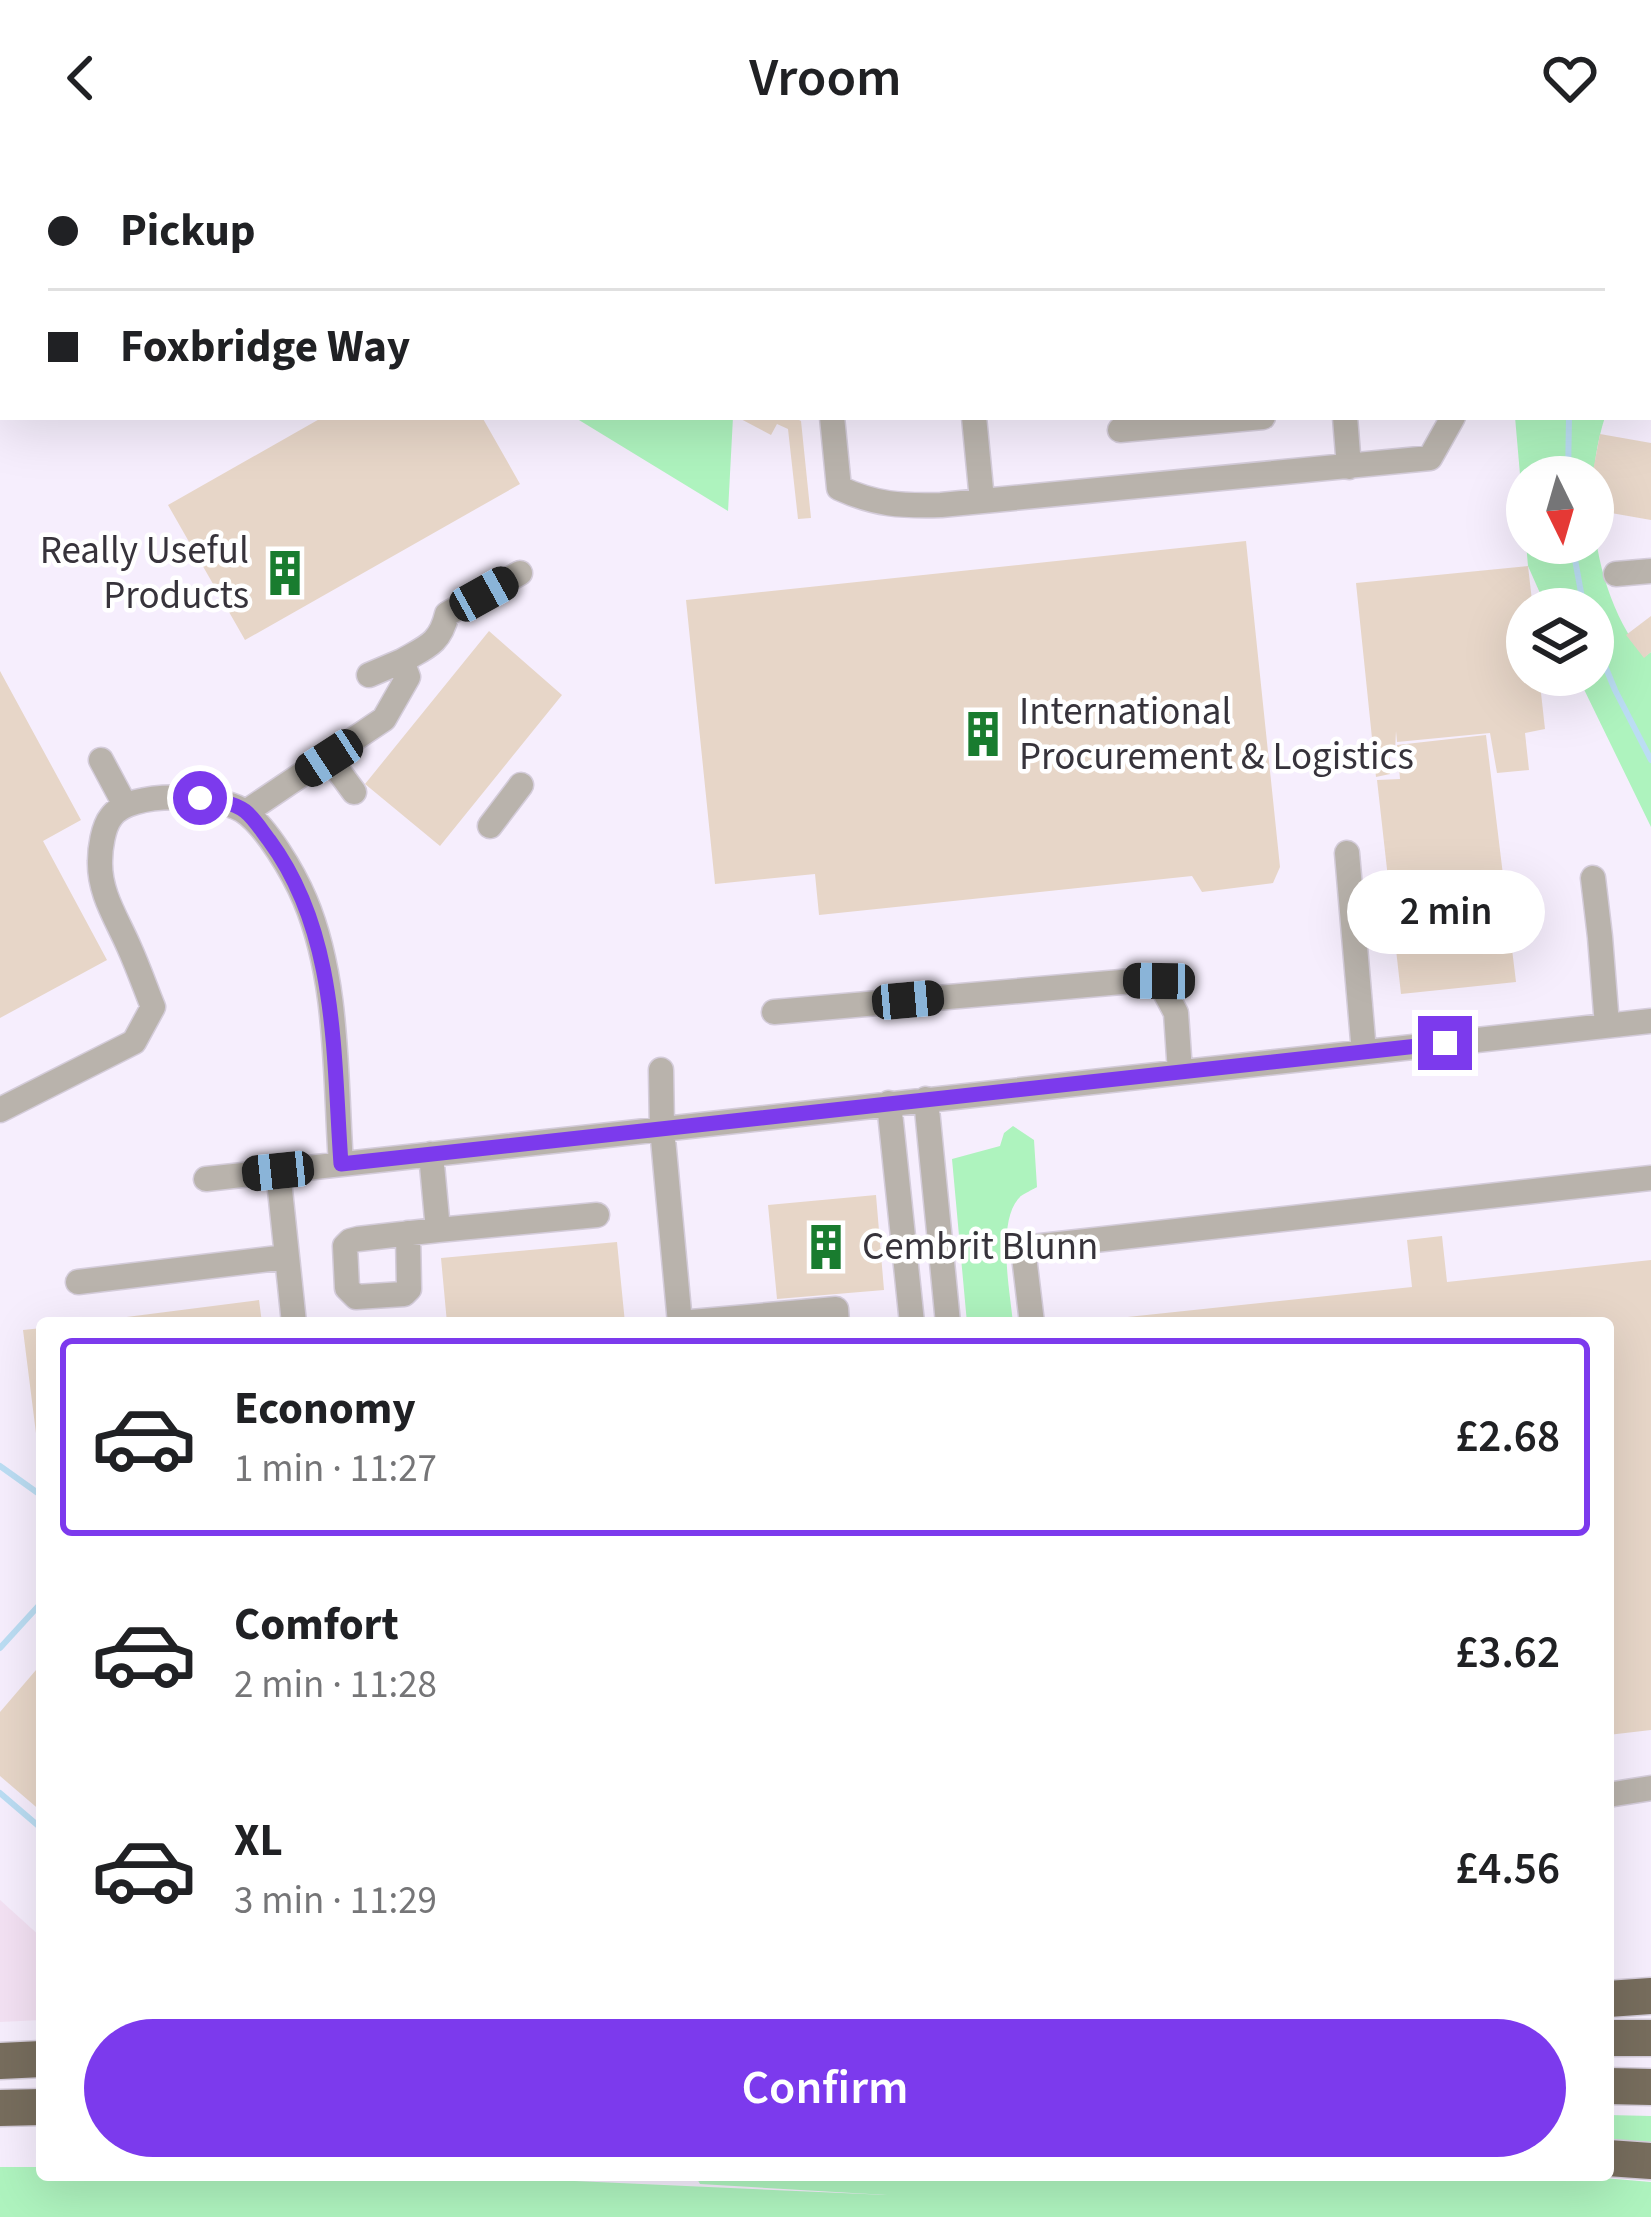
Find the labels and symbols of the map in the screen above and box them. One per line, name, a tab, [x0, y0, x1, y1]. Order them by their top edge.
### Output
north arrow	[1506, 456, 1614, 564]
place label: Really Useful Products	[40, 523, 249, 624]
building icon: Really Useful Products	[260, 548, 310, 598]
car	[444, 561, 524, 627]
place label: International Procurement & Logistics	[1019, 684, 1414, 785]
building icon: International Procurement & Logistics	[958, 709, 1008, 759]
car	[289, 723, 369, 793]
route start	[173, 771, 227, 825]
callout: 2 min	[1346, 869, 1544, 953]
car	[1123, 962, 1195, 1000]
car	[871, 979, 945, 1021]
route end	[1418, 1016, 1472, 1070]
car	[240, 1149, 316, 1193]
place label: Cembrit Blunn	[862, 1219, 1098, 1275]
building icon: Cembrit Blunn	[801, 1222, 851, 1272]

